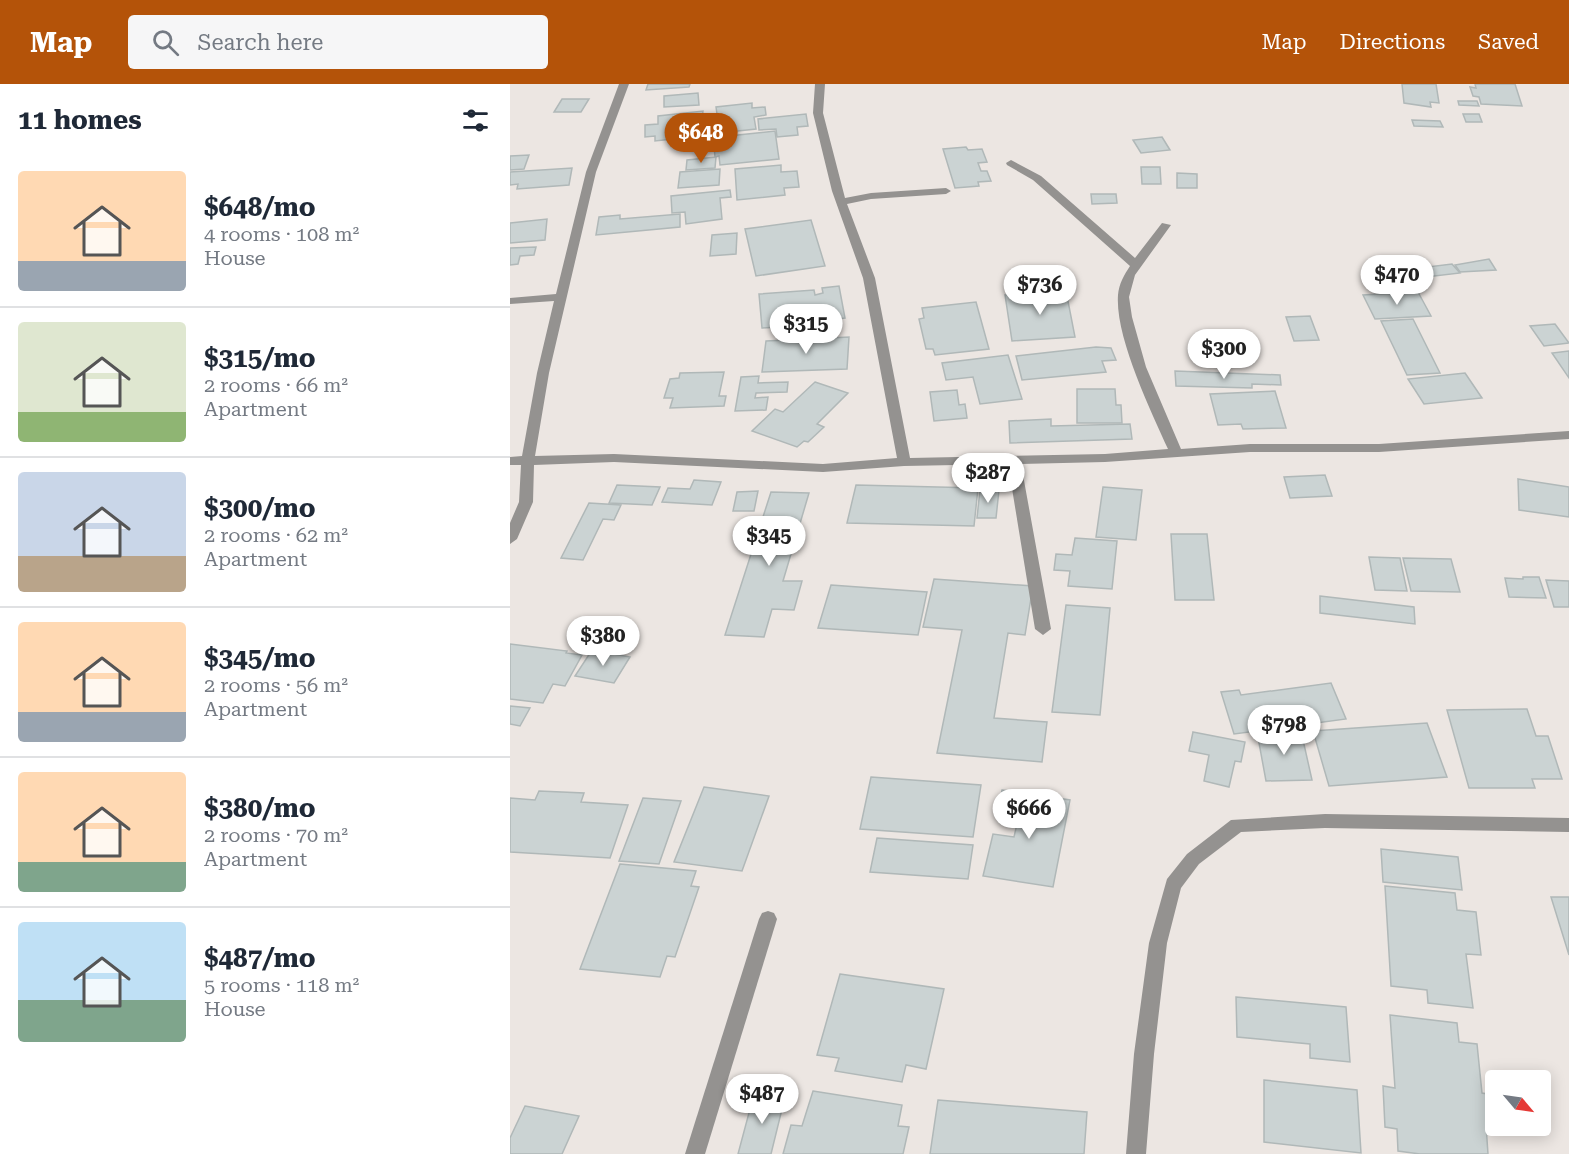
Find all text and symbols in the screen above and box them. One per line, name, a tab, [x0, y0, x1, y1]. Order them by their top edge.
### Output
search box	[128, 15, 548, 69]
text: Map	[30, 26, 92, 59]
icon: search	[149, 26, 182, 59]
text: Search here	[197, 30, 323, 55]
text: Map	[1262, 30, 1306, 54]
text: Directions	[1339, 30, 1445, 54]
text: Saved	[1478, 30, 1539, 54]
icon: filters	[459, 104, 492, 137]
text: 11 homes	[18, 105, 142, 135]
pin: $648	[665, 113, 737, 164]
text: $648	[679, 120, 723, 144]
text: $648/mo	[204, 192, 316, 222]
icon: home	[66, 195, 138, 267]
text: 4 rooms · 108 m²	[204, 222, 359, 246]
text: House	[204, 246, 266, 270]
pin: $470	[1361, 255, 1433, 306]
text: $470	[1375, 262, 1419, 286]
pin: $736	[1004, 265, 1076, 316]
text: $736	[1018, 272, 1062, 296]
pin: $315	[770, 304, 842, 355]
text: $315	[784, 311, 828, 335]
pin: $300	[1188, 329, 1260, 380]
text: $300	[1202, 336, 1246, 360]
text: $315/mo	[204, 343, 316, 373]
icon: home	[66, 346, 138, 418]
text: 2 rooms · 66 m²	[204, 373, 348, 397]
text: Apartment	[204, 397, 307, 421]
pin: $287	[952, 453, 1024, 504]
text: $287	[966, 460, 1010, 484]
text: $300/mo	[204, 493, 316, 523]
icon: home	[66, 496, 138, 568]
pin: $345	[733, 516, 805, 567]
text: 2 rooms · 62 m²	[204, 523, 348, 547]
text: $345	[747, 523, 791, 547]
text: Apartment	[204, 547, 307, 571]
pin: $380	[567, 616, 639, 667]
text: $380	[581, 623, 625, 647]
text: $345/mo	[204, 643, 316, 673]
icon: home	[66, 646, 138, 718]
text: 2 rooms · 56 m²	[204, 673, 348, 697]
text: Apartment	[204, 697, 307, 721]
pin: $798	[1248, 705, 1320, 756]
text: $798	[1262, 712, 1306, 736]
pin: $666	[993, 789, 1065, 840]
text: $380/mo	[204, 793, 316, 823]
icon: home	[66, 796, 138, 868]
text: $666	[1007, 796, 1051, 820]
text: 2 rooms · 70 m²	[204, 823, 348, 847]
text: Apartment	[204, 847, 307, 871]
text: $487/mo	[204, 943, 316, 973]
icon: home	[66, 946, 138, 1018]
text: 5 rooms · 118 m²	[204, 973, 359, 997]
text: House	[204, 997, 266, 1021]
north arrow	[1485, 1070, 1551, 1136]
map controls	[1485, 1070, 1551, 1136]
pin: $487	[726, 1074, 798, 1125]
text: $487	[740, 1081, 784, 1105]

